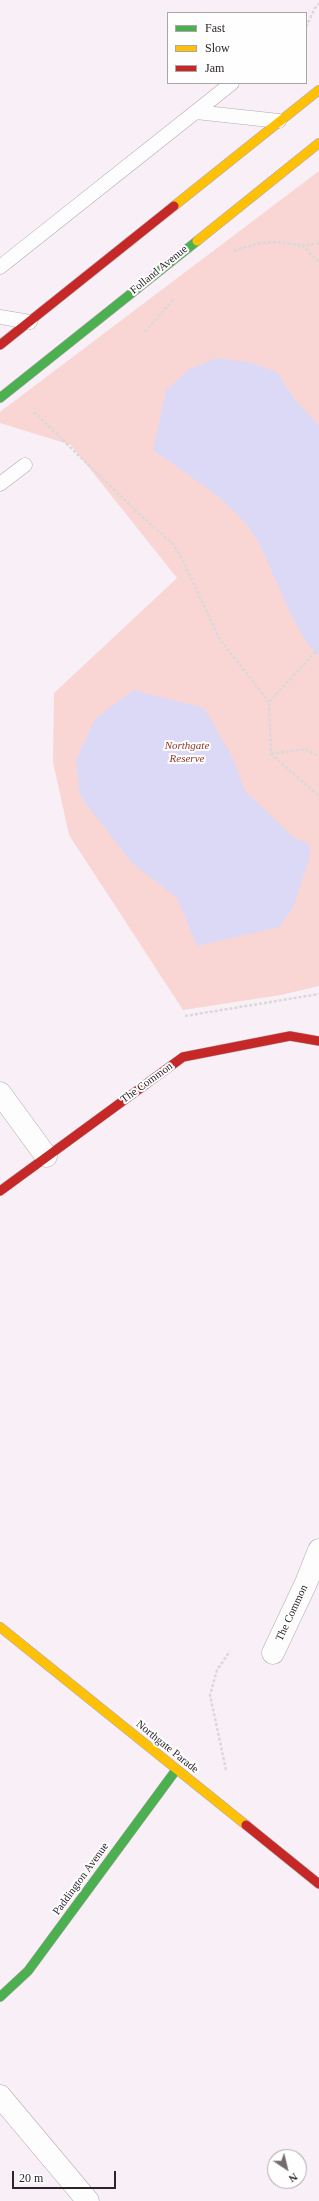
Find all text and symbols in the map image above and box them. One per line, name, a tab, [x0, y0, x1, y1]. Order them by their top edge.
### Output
legend	[167, 12, 307, 84]
text: Fast	[205, 21, 225, 35]
text: Slow	[205, 41, 230, 55]
text: Jam	[205, 61, 224, 75]
street label: Folland Avenue	[128, 243, 190, 297]
park label: Northgate Reserve	[165, 739, 209, 765]
street label: The Common	[119, 1060, 175, 1106]
street label: The Common	[273, 1583, 311, 1643]
street label: Northgate Parade	[133, 1718, 201, 1776]
street label: Paddington Avenue	[50, 1840, 112, 1918]
north arrow	[267, 2149, 307, 2189]
scale bar	[14, 2163, 118, 2189]
text: 20 m	[19, 2171, 43, 2185]
text: N	[287, 2171, 300, 2185]

